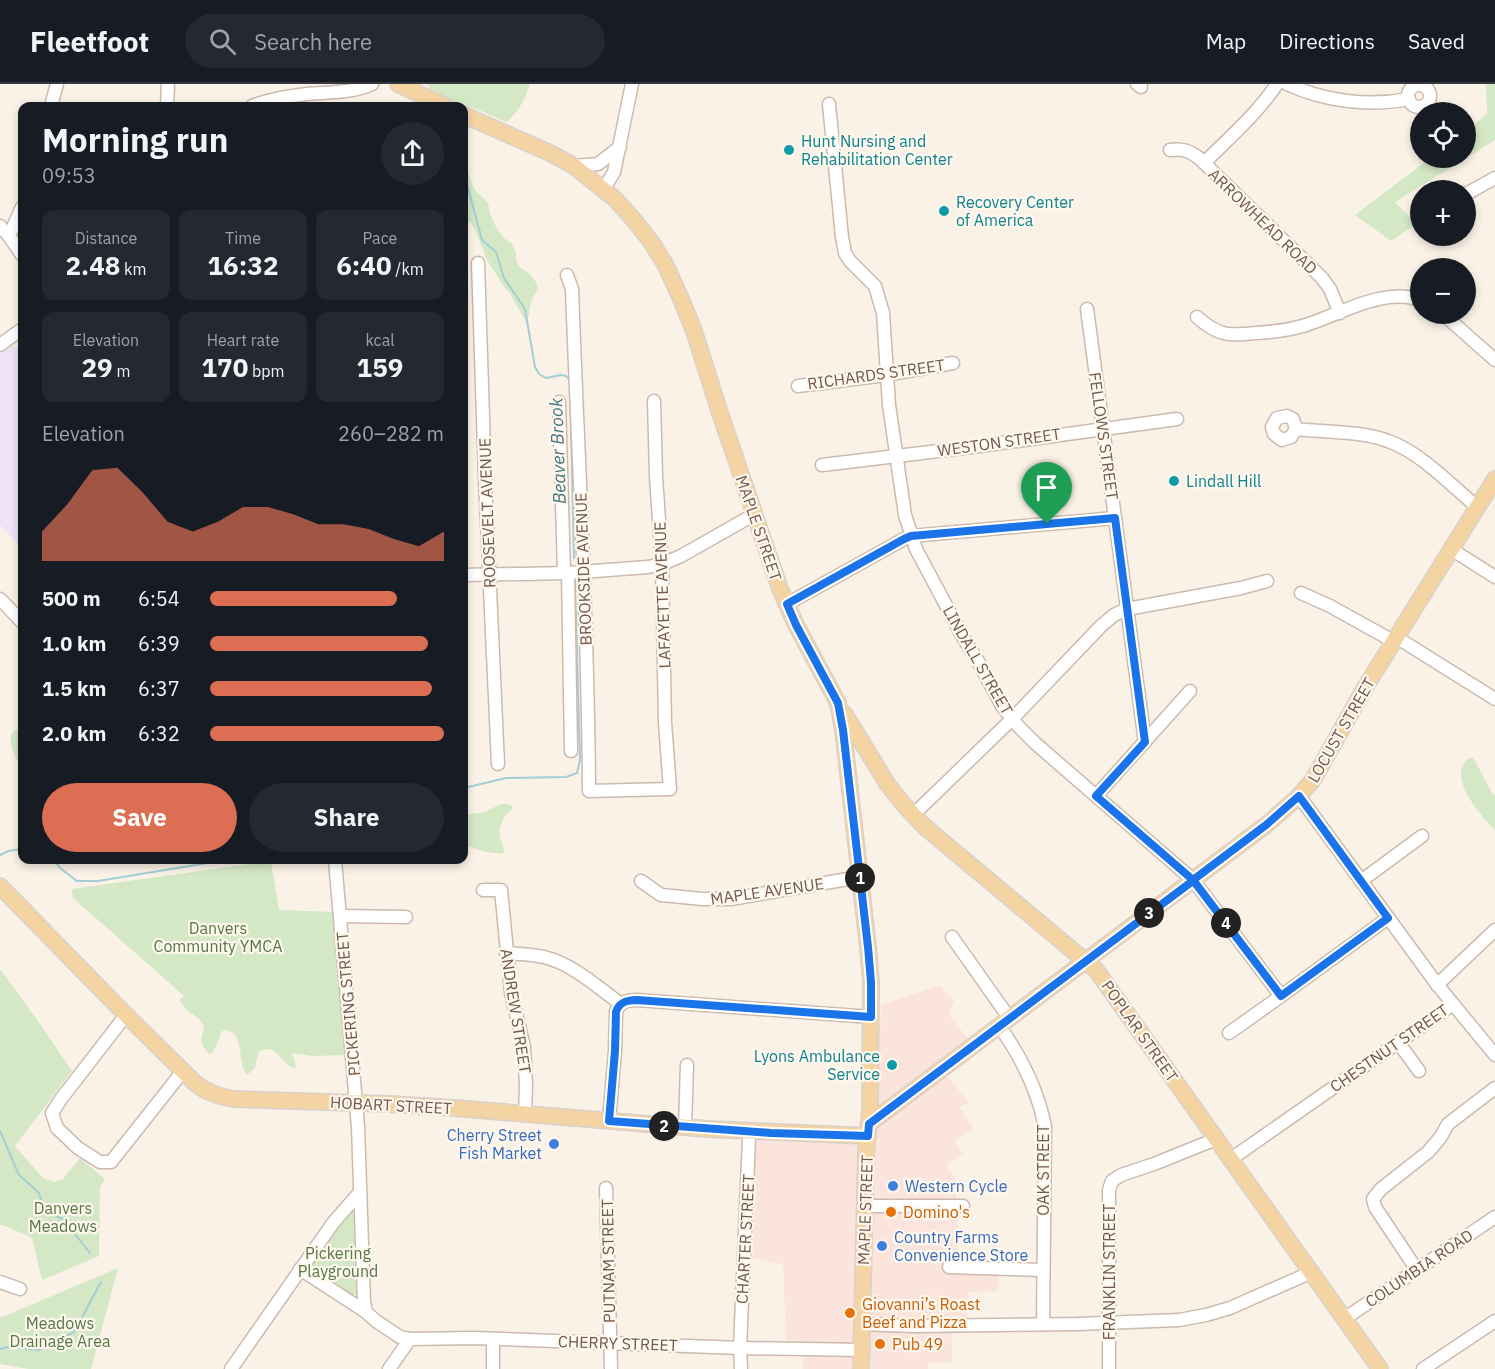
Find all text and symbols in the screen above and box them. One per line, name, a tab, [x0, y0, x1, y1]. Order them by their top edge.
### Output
search box	[185, 14, 605, 68]
text: Fleetfoot	[30, 23, 149, 60]
icon: search	[206, 25, 239, 58]
text: Search here	[254, 27, 372, 56]
text: Map	[1206, 27, 1246, 55]
text: Directions	[1279, 27, 1375, 55]
text: Saved	[1408, 27, 1465, 55]
map controls	[1410, 102, 1476, 324]
button: locate	[1410, 102, 1476, 168]
text: Morning run	[42, 118, 228, 161]
button: share	[381, 122, 444, 185]
place label: Hunt Nursing and Rehabilitation Center	[801, 131, 953, 169]
marker: Hunt Nursing and Rehabilitation Center	[782, 143, 796, 157]
text: 09:53	[42, 162, 96, 189]
street label: ARROWHEAD ROAD	[1204, 164, 1322, 278]
button: +	[1410, 180, 1476, 246]
place label: Recovery Center of America	[956, 192, 1074, 230]
marker: Recovery Center of America	[937, 204, 951, 218]
text: Distance	[75, 228, 137, 248]
text: Time	[225, 228, 261, 248]
text: Pace	[363, 228, 397, 248]
text: 2.48	[65, 248, 120, 282]
text: 16:32	[208, 248, 278, 282]
text: 6:40	[336, 248, 392, 282]
button: −	[1410, 258, 1476, 324]
text: km	[120, 259, 147, 279]
text: /km	[392, 259, 424, 279]
text: Elevation	[73, 330, 139, 350]
text: Heart rate	[207, 330, 279, 350]
text: kcal	[365, 330, 395, 350]
text: 29	[82, 350, 113, 384]
text: 170	[201, 350, 248, 384]
text: 159	[357, 350, 403, 384]
street label: RICHARDS STREET	[806, 354, 946, 394]
text: m	[113, 361, 130, 381]
text: bpm	[248, 361, 285, 381]
street label: FELLOWS STREET	[1085, 371, 1123, 501]
water label: Beaver Brook	[544, 397, 571, 504]
text: Elevation	[42, 420, 125, 447]
text: 260–282 m	[338, 420, 444, 447]
street label: WESTON STREET	[936, 423, 1062, 461]
street label: ROOSEVELT AVENUE	[474, 438, 500, 588]
pin	[1021, 462, 1072, 524]
icon: arrive	[1030, 471, 1063, 504]
place label: Lindall Hill	[1186, 471, 1261, 491]
street label: MAPLE STREET	[732, 473, 786, 583]
marker: Lindall Hill	[1167, 474, 1181, 488]
street label: BROOKSIDE AVENUE	[570, 492, 596, 646]
street label: LAFAYETTE AVENUE	[649, 521, 675, 669]
text: 500 m	[42, 585, 101, 612]
text: 6:54	[138, 585, 180, 612]
street label: LINDALL STREET	[939, 602, 1017, 718]
text: 1.0 km	[42, 630, 106, 657]
text: 6:39	[138, 630, 180, 657]
street label: LOCUST STREET	[1303, 674, 1379, 786]
text: 1.5 km	[42, 675, 106, 702]
text: 6:37	[138, 675, 180, 702]
text: 2.0 km	[42, 720, 106, 747]
text: 6:32	[138, 720, 180, 747]
button: Save	[42, 783, 237, 852]
button: Share	[249, 783, 444, 852]
pin: 1	[845, 863, 875, 893]
text: 1	[855, 868, 865, 888]
street label: MAPLE AVENUE	[709, 873, 825, 909]
pin: 3	[1134, 898, 1164, 928]
text: 3	[1144, 903, 1154, 923]
pin: 4	[1211, 908, 1241, 938]
text: 4	[1221, 913, 1231, 933]
park label: Danvers Community YMCA	[153, 918, 283, 956]
street label: PICKERING STREET	[332, 931, 364, 1077]
street label: ANDREW STREET	[496, 947, 536, 1075]
street label: POPLAR STREET	[1098, 976, 1182, 1086]
street label: CHESTNUT STREET	[1326, 1000, 1452, 1096]
place label: Lyons Ambulance Service	[754, 1046, 880, 1084]
marker: Lyons Ambulance Service	[885, 1058, 899, 1072]
street label: HOBART STREET	[329, 1092, 453, 1118]
pin: 2	[649, 1111, 679, 1141]
text: 2	[659, 1116, 669, 1136]
street label: OAK STREET	[1033, 1124, 1053, 1216]
place label: Cherry Street Fish Market	[447, 1125, 542, 1163]
marker: Cherry Street Fish Market	[547, 1137, 561, 1151]
street label: MAPLE STREET	[853, 1155, 877, 1265]
street label: CHARTER STREET	[732, 1173, 758, 1305]
place label: Western Cycle	[905, 1176, 1008, 1196]
marker: Western Cycle	[886, 1179, 900, 1193]
park label: Danvers Meadows	[29, 1198, 97, 1236]
street label: PUTNAM STREET	[597, 1199, 619, 1323]
place label: Domino's	[903, 1202, 970, 1222]
street label: FRANKLIN STREET	[1099, 1204, 1119, 1340]
marker: Domino's	[884, 1205, 898, 1219]
street label: COLUMBIA ROAD	[1361, 1225, 1477, 1311]
place label: Country Farms Convenience Store	[894, 1227, 1028, 1265]
marker: Country Farms Convenience Store	[875, 1239, 889, 1253]
park label: Pickering Playground	[298, 1243, 378, 1281]
place label: Giovanni’s Roast Beef and Pizza	[862, 1294, 980, 1332]
marker: Giovanni’s Roast Beef and Pizza	[843, 1306, 857, 1320]
park label: Meadows Drainage Area	[9, 1313, 111, 1351]
street label: CHERRY STREET	[558, 1331, 678, 1355]
place label: Pub 49	[892, 1334, 943, 1354]
marker: Pub 49	[873, 1337, 887, 1351]

